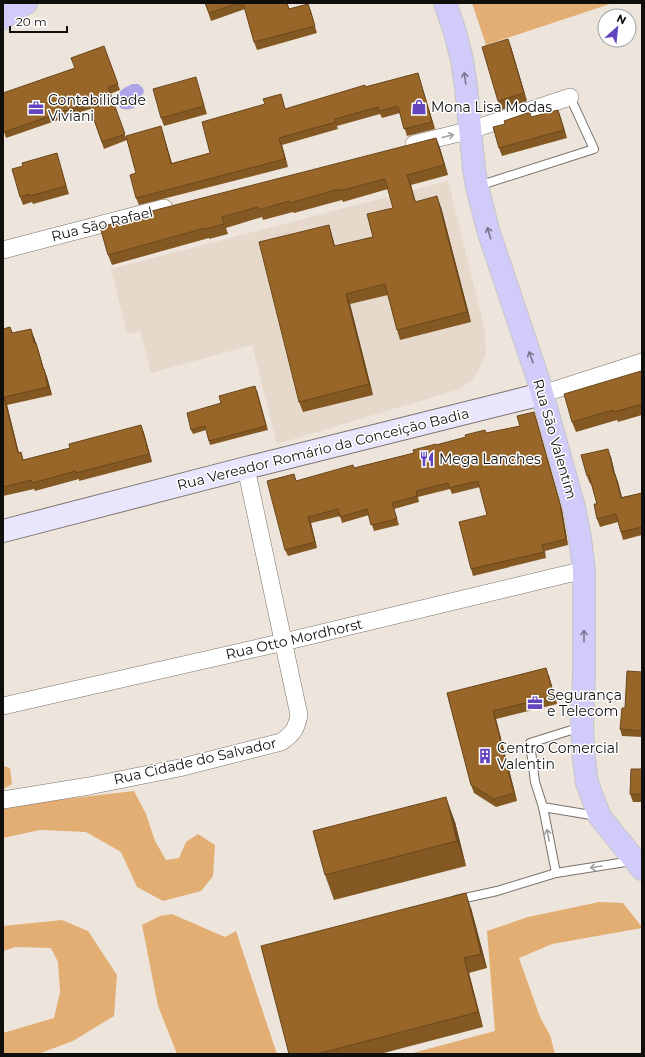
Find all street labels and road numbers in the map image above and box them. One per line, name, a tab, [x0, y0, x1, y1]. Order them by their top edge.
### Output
street label: Rua São Rafael	[49, 203, 155, 245]
street label: Rua São Valentim	[529, 377, 581, 501]
street label: Rua Vereador Romário da Conceição Badia	[175, 404, 471, 494]
street label: Rua Otto Mordhorst	[224, 614, 365, 664]
street label: Rua Cidade do Salvador	[112, 733, 279, 789]

